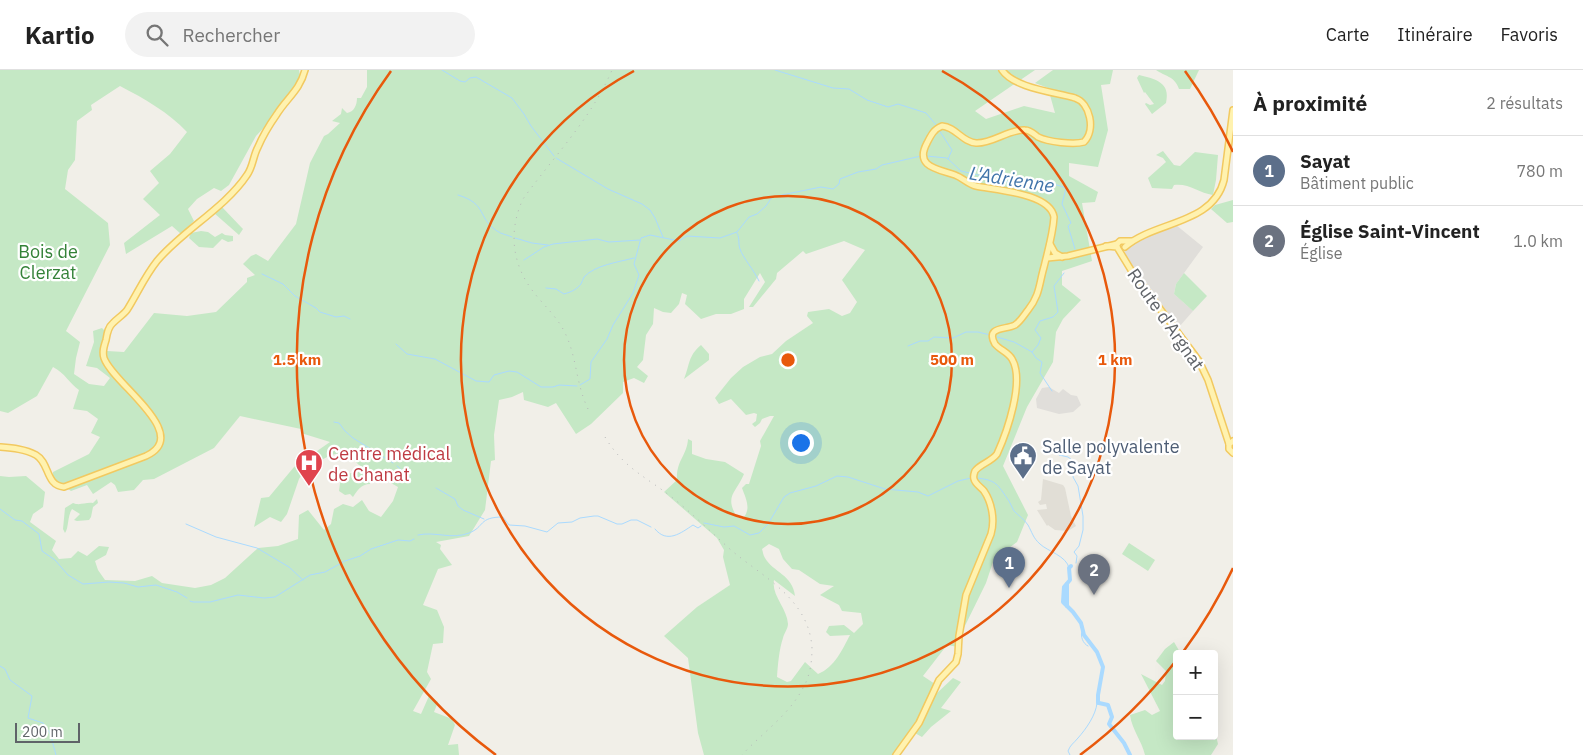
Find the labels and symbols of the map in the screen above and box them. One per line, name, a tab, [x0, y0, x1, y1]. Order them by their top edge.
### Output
water label: L'Adrienne	[968, 160, 1056, 198]
park label: Bois de Clerzat	[18, 240, 78, 284]
street label: Route d'Argnat	[1122, 264, 1210, 374]
text: 1.5 km	[273, 350, 321, 369]
text: 500 m	[930, 350, 974, 369]
text: 1 km	[1098, 350, 1132, 369]
centre of rings	[779, 351, 797, 369]
your location	[788, 430, 814, 456]
place label: Salle polyvalente de Sayat	[1042, 435, 1180, 479]
public building icon: Salle polyvalente de Sayat	[1008, 441, 1038, 480]
place label: Centre médical de Chanat	[328, 442, 450, 486]
hospital icon: Centre médical de Chanat	[294, 448, 324, 487]
pin: 1	[993, 547, 1025, 588]
pin: 2	[1078, 554, 1110, 595]
scale bar	[15, 720, 80, 743]

